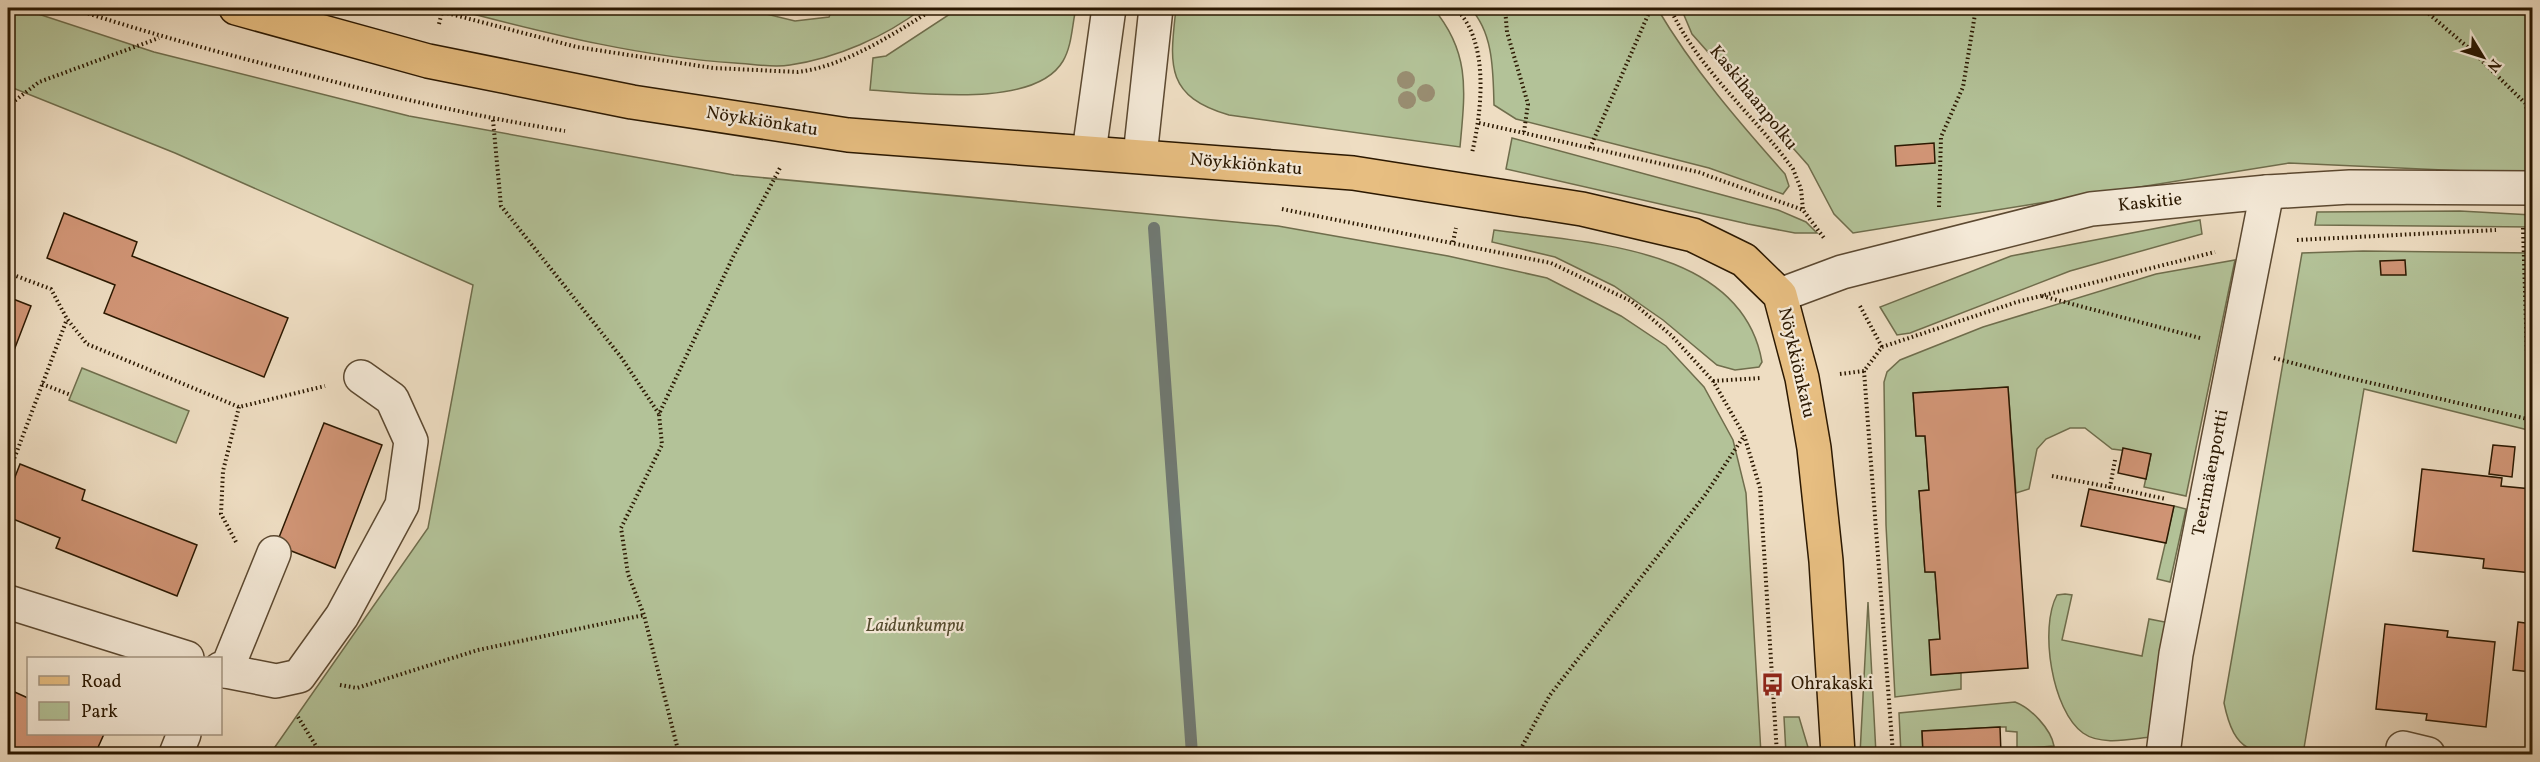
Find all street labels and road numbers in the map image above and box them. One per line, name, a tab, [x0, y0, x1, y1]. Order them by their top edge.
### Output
street label: Kaskihaanpolku	[1703, 40, 1803, 156]
street label: Nöykkiönkatu	[704, 101, 820, 143]
street label: Nöykkiönkatu	[1189, 148, 1303, 182]
street label: Kaskitie	[2117, 187, 2183, 219]
street label: Nöykkiönkatu	[1771, 305, 1821, 421]
street label: Teerimäenportti	[2186, 407, 2236, 539]

